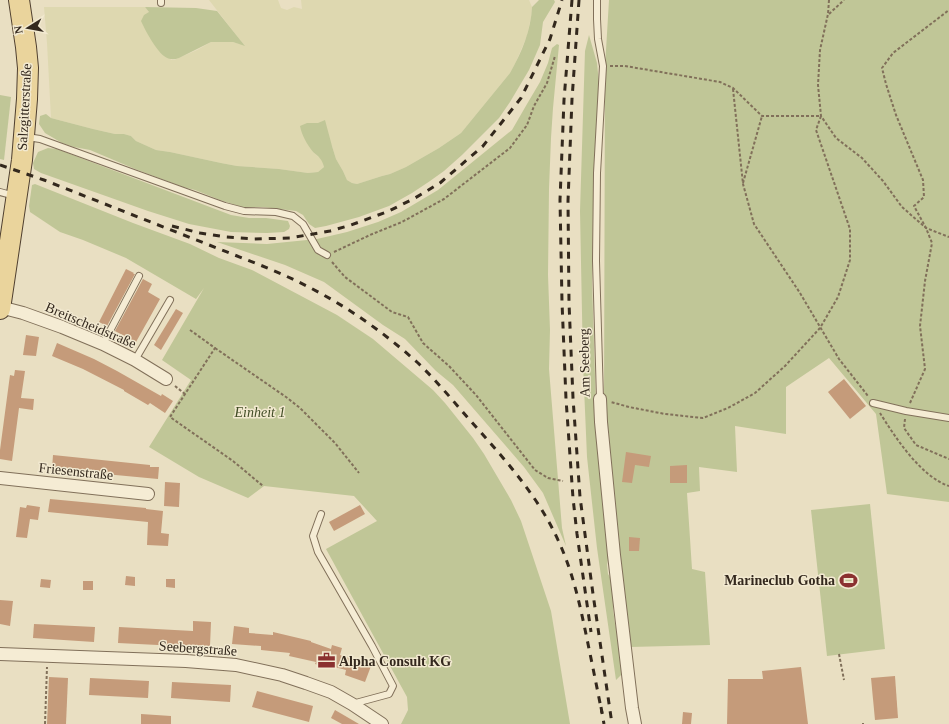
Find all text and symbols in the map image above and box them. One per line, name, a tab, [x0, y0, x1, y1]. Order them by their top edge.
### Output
north arrow	[8, 8, 48, 48]
text: N	[12, 25, 25, 35]
street label: Salzgitterstraße	[15, 63, 34, 151]
street label: Breitscheidstraße	[43, 300, 138, 351]
street label: Am Seeberg	[576, 328, 593, 398]
park label: Einheit 1	[234, 405, 285, 420]
street label: Friesenstraße	[38, 460, 114, 483]
sports icon: Marineclub Gotha	[838, 570, 858, 590]
place label: Marineclub Gotha	[724, 573, 835, 588]
street label: Seebergstraße	[158, 638, 238, 659]
office icon: Alpha Consult KG	[316, 651, 336, 671]
place label: Alpha Consult KG	[339, 654, 451, 669]

